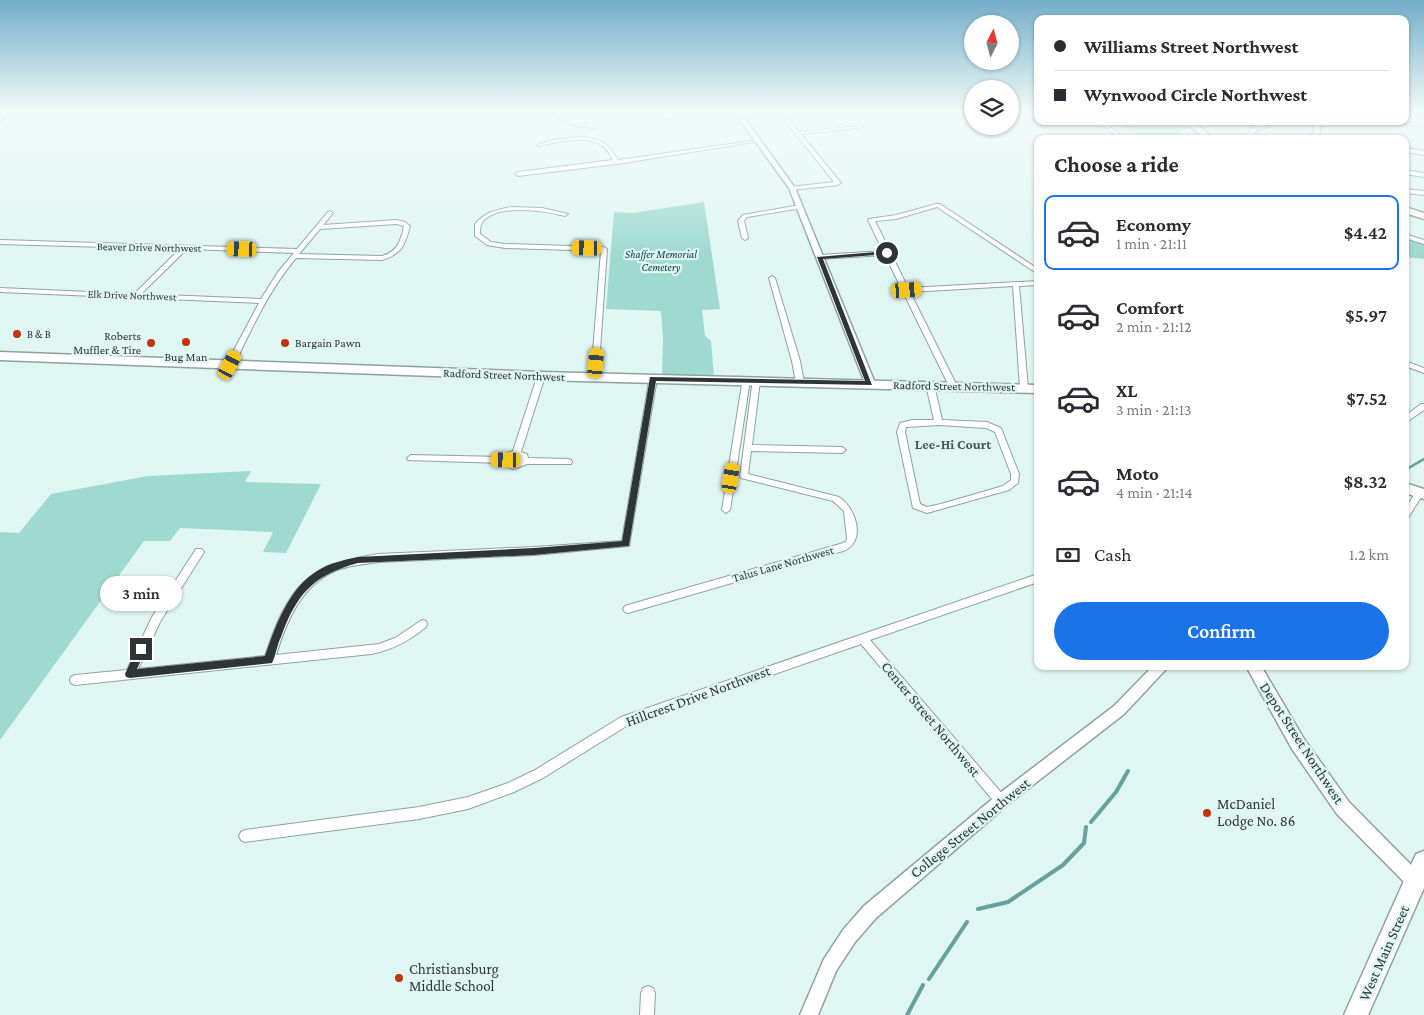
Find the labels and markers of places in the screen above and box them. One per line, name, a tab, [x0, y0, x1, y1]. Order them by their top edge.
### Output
marker: B & B	[11, 328, 23, 340]
place label: B & B	[27, 328, 51, 340]
place label: Roberts Muffler & Tire	[73, 329, 141, 357]
marker: Bug Man	[180, 336, 192, 348]
place label: Bargain Pawn	[295, 336, 361, 350]
marker: Roberts Muffler & Tire	[145, 337, 157, 349]
marker: Bargain Pawn	[279, 337, 291, 349]
place label: Bug Man	[165, 350, 208, 364]
place label: McDaniel Lodge No. 86	[1217, 796, 1295, 830]
marker: McDaniel Lodge No. 86	[1201, 807, 1213, 819]
place label: Christiansburg Middle School	[409, 961, 499, 994]
marker: Christiansburg Middle School	[393, 972, 405, 984]

